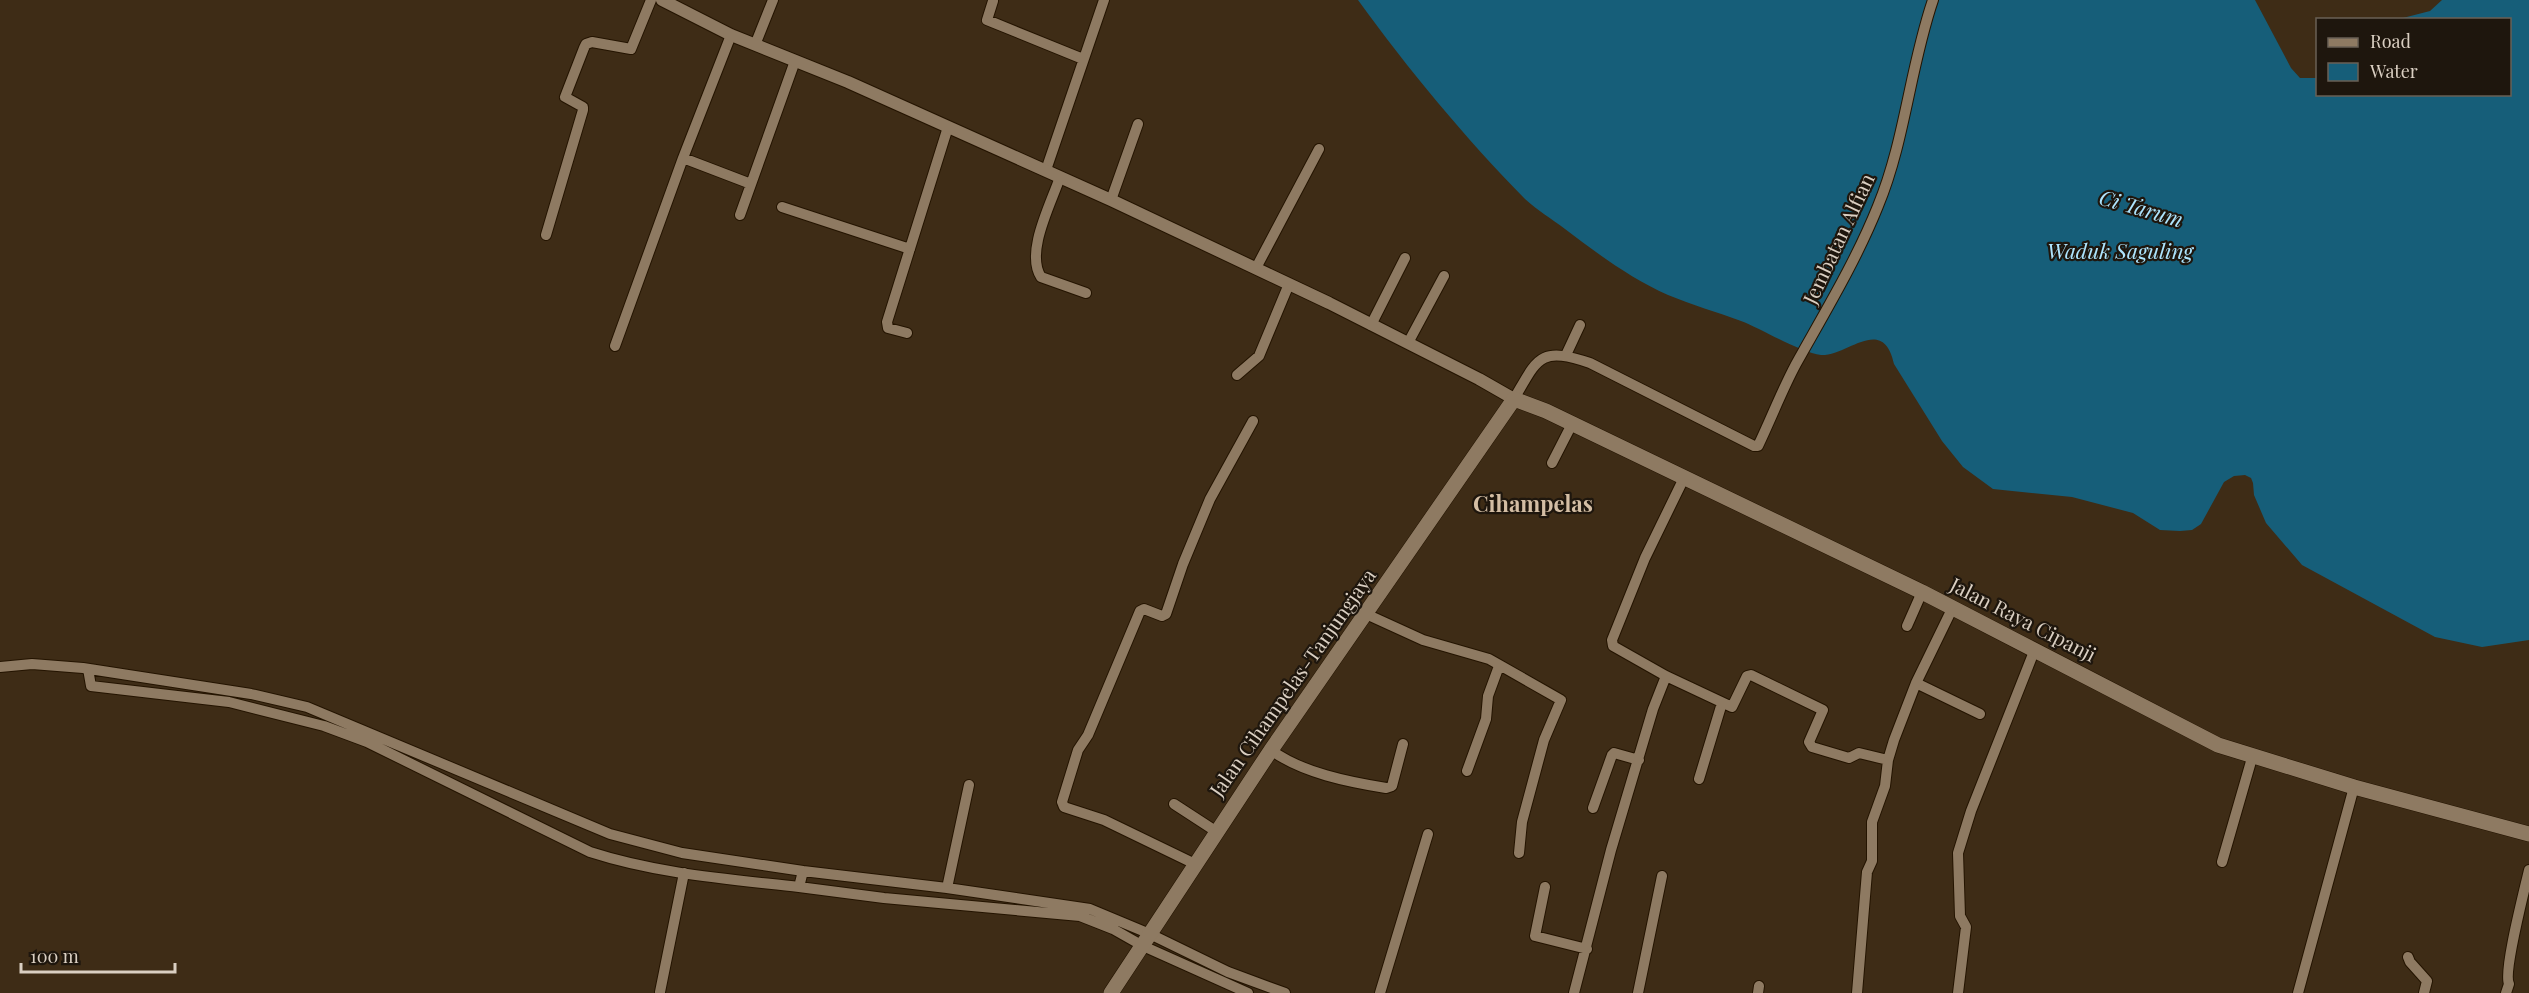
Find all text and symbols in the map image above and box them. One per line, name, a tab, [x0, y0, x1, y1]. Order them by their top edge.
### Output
legend	[2316, 18, 2511, 96]
text: Road	[2370, 29, 2411, 53]
text: Water	[2369, 59, 2418, 83]
street label: Jembatan Alfian	[1795, 169, 1880, 309]
water label: Ci Tarum	[2096, 182, 2187, 232]
water label: Waduk Saguling	[2047, 236, 2195, 264]
district label: Cihampelas	[1473, 488, 1593, 518]
street label: Jalan Cihampelas-Tanjungjaya	[1202, 563, 1381, 802]
street label: Jalan Raya Cipanji	[1945, 570, 2101, 667]
scale bar	[21, 936, 176, 974]
text: 100 m	[30, 944, 79, 968]

